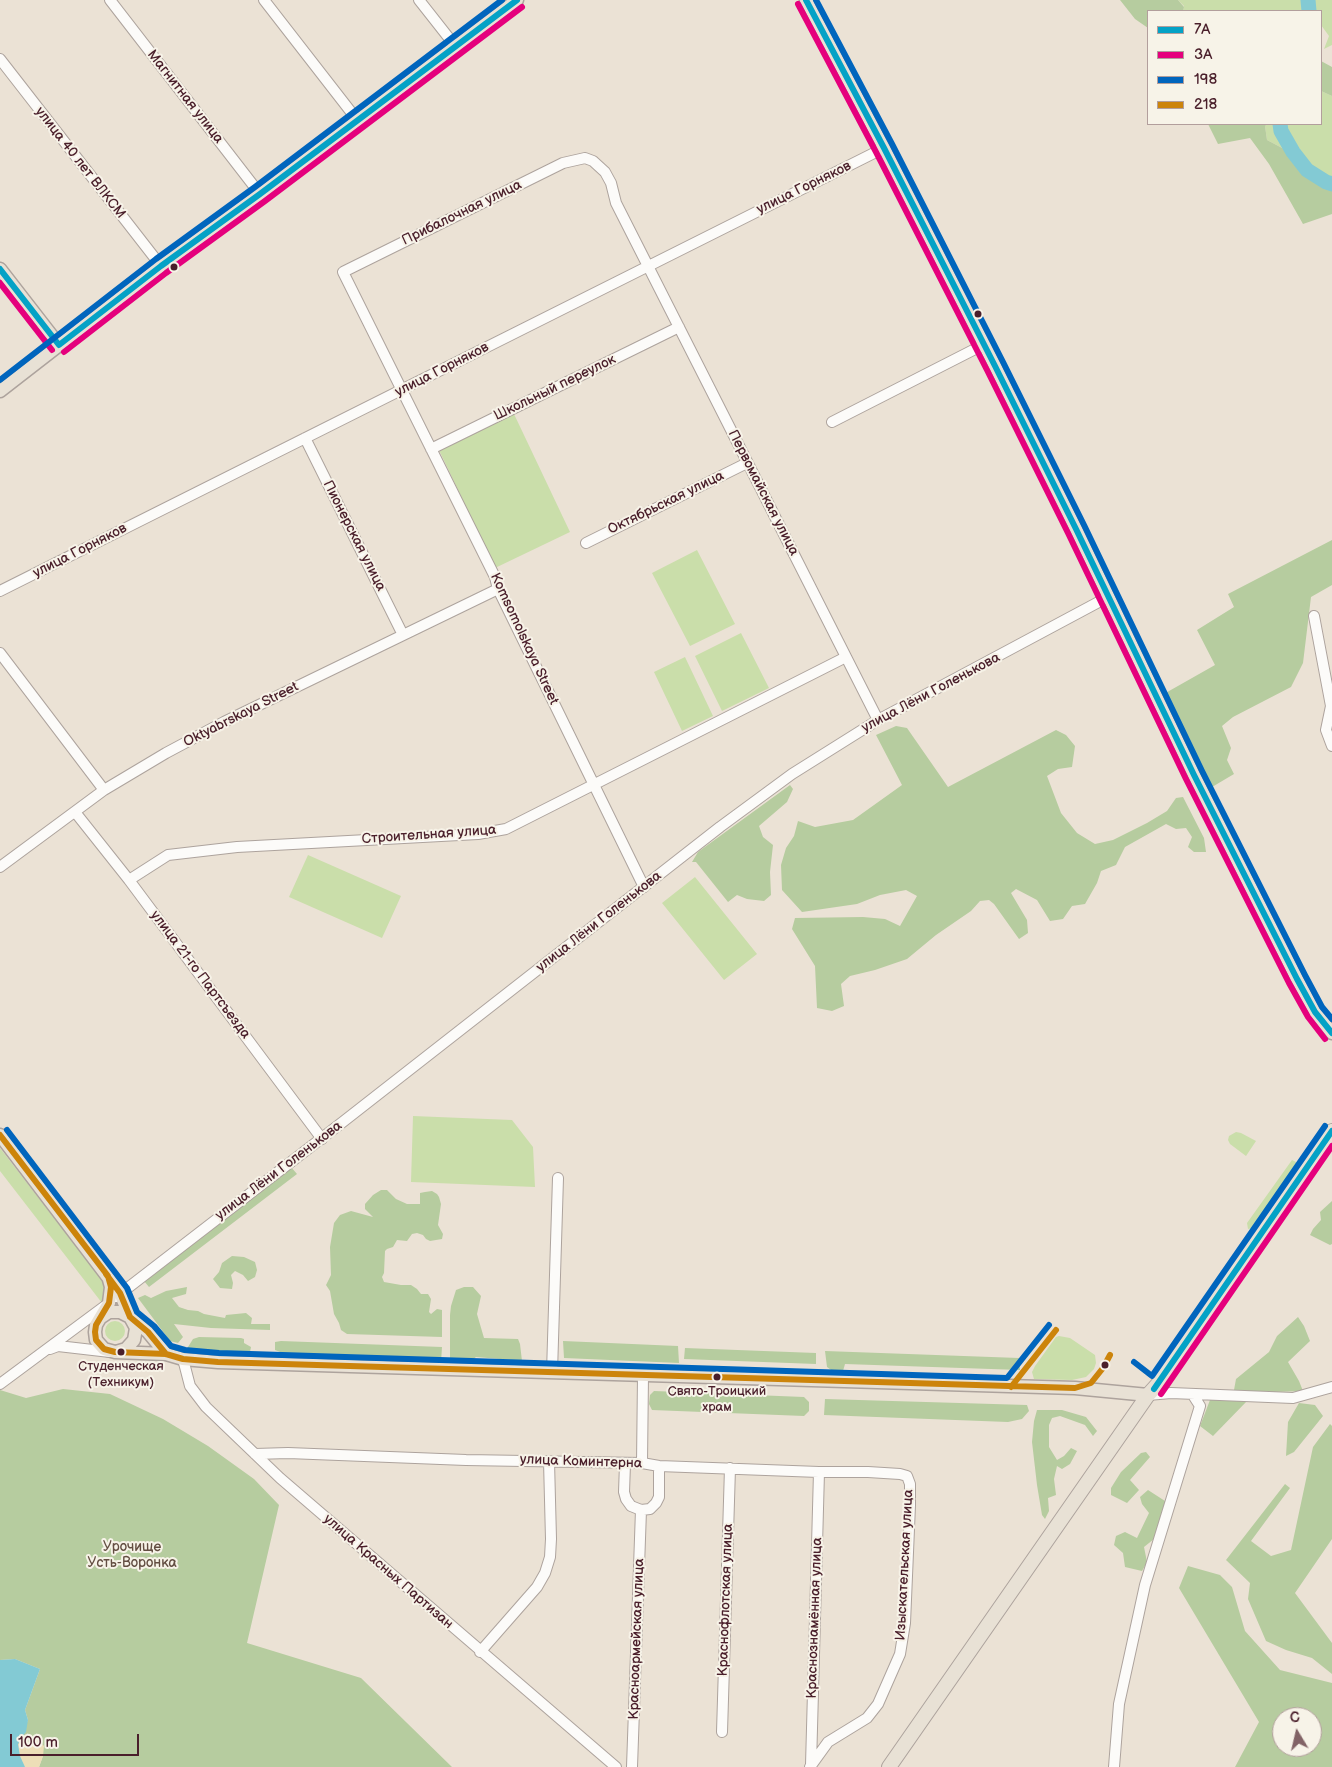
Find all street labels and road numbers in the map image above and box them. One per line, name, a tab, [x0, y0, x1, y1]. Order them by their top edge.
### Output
street label: Магнитная улица	[143, 47, 227, 147]
street label: улица 40 лет ВЛКСМ	[31, 104, 129, 222]
street label: улица Горняков	[754, 158, 854, 218]
street label: Прибалочная улица	[399, 177, 525, 249]
street label: улица Горняков	[392, 339, 492, 401]
street label: Школьный переулок	[491, 351, 619, 425]
street label: Первомайская улица	[724, 427, 802, 559]
street label: Октябрьская улица	[605, 468, 727, 538]
street label: Пионерская улица	[319, 478, 389, 594]
street label: улица Горняков	[30, 520, 130, 582]
street label: Komsomolskaya Street	[486, 570, 562, 708]
street label: улица Лёни Голенькова	[859, 649, 1003, 737]
street label: Oktyabrskaya Street	[181, 679, 301, 751]
street label: Строительная улица	[361, 822, 497, 848]
street label: улица Лёни Голенькова	[533, 868, 665, 976]
street label: улица 21-го Партсъезда	[146, 908, 254, 1042]
street label: улица Лёни Голенькова	[212, 1118, 346, 1224]
street label: улица Коминтерна	[520, 1451, 642, 1473]
street label: Изыскательская улица	[893, 1489, 917, 1641]
street label: улица Красных Партизан	[320, 1511, 456, 1633]
street label: Краснофлотская улица	[715, 1523, 737, 1677]
street label: Краснознамённая улица	[804, 1537, 826, 1699]
street label: Красноармейская улица	[626, 1558, 648, 1720]

